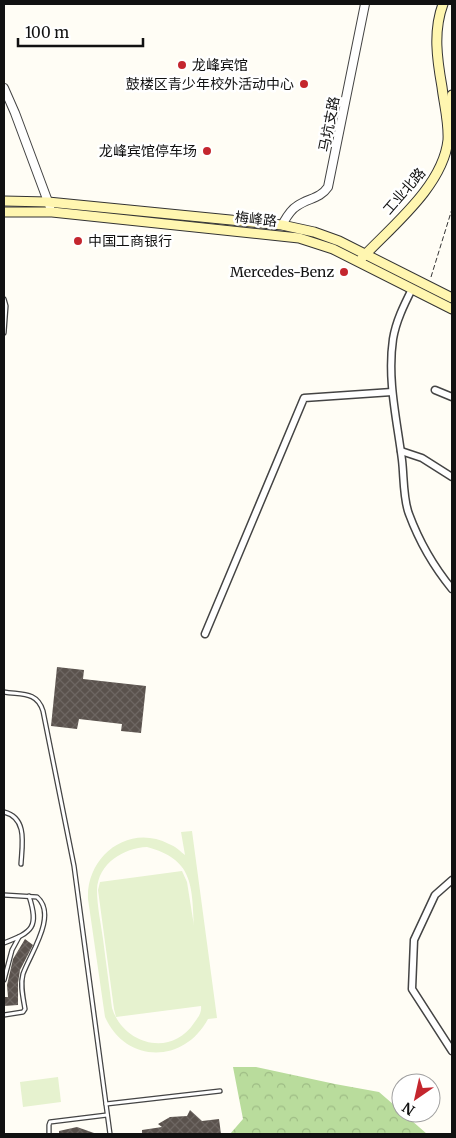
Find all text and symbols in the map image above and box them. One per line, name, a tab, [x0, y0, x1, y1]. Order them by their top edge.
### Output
scale bar	[18, 15, 142, 47]
text: 100 m	[25, 23, 69, 42]
place label: 龙峰宾馆	[192, 56, 248, 74]
marker: 龙峰宾馆	[176, 59, 188, 71]
place label: 鼓楼区青少年校外活动中心	[126, 75, 294, 93]
marker: 鼓楼区青少年校外活动中心	[298, 78, 310, 90]
street label: 马坑支路	[315, 95, 343, 153]
place label: 龙峰宾馆停车场	[99, 142, 197, 160]
marker: 龙峰宾馆停车场	[201, 145, 213, 157]
street label: 工业北路	[379, 164, 429, 218]
street label: 梅峰路	[234, 208, 278, 230]
place label: 中国工商银行	[88, 232, 172, 250]
marker: 中国工商银行	[72, 235, 84, 247]
place label: Mercedes-Benz	[230, 263, 334, 281]
marker: Mercedes-Benz	[338, 266, 350, 278]
north arrow	[391, 1073, 441, 1123]
text: N	[399, 1098, 418, 1119]

